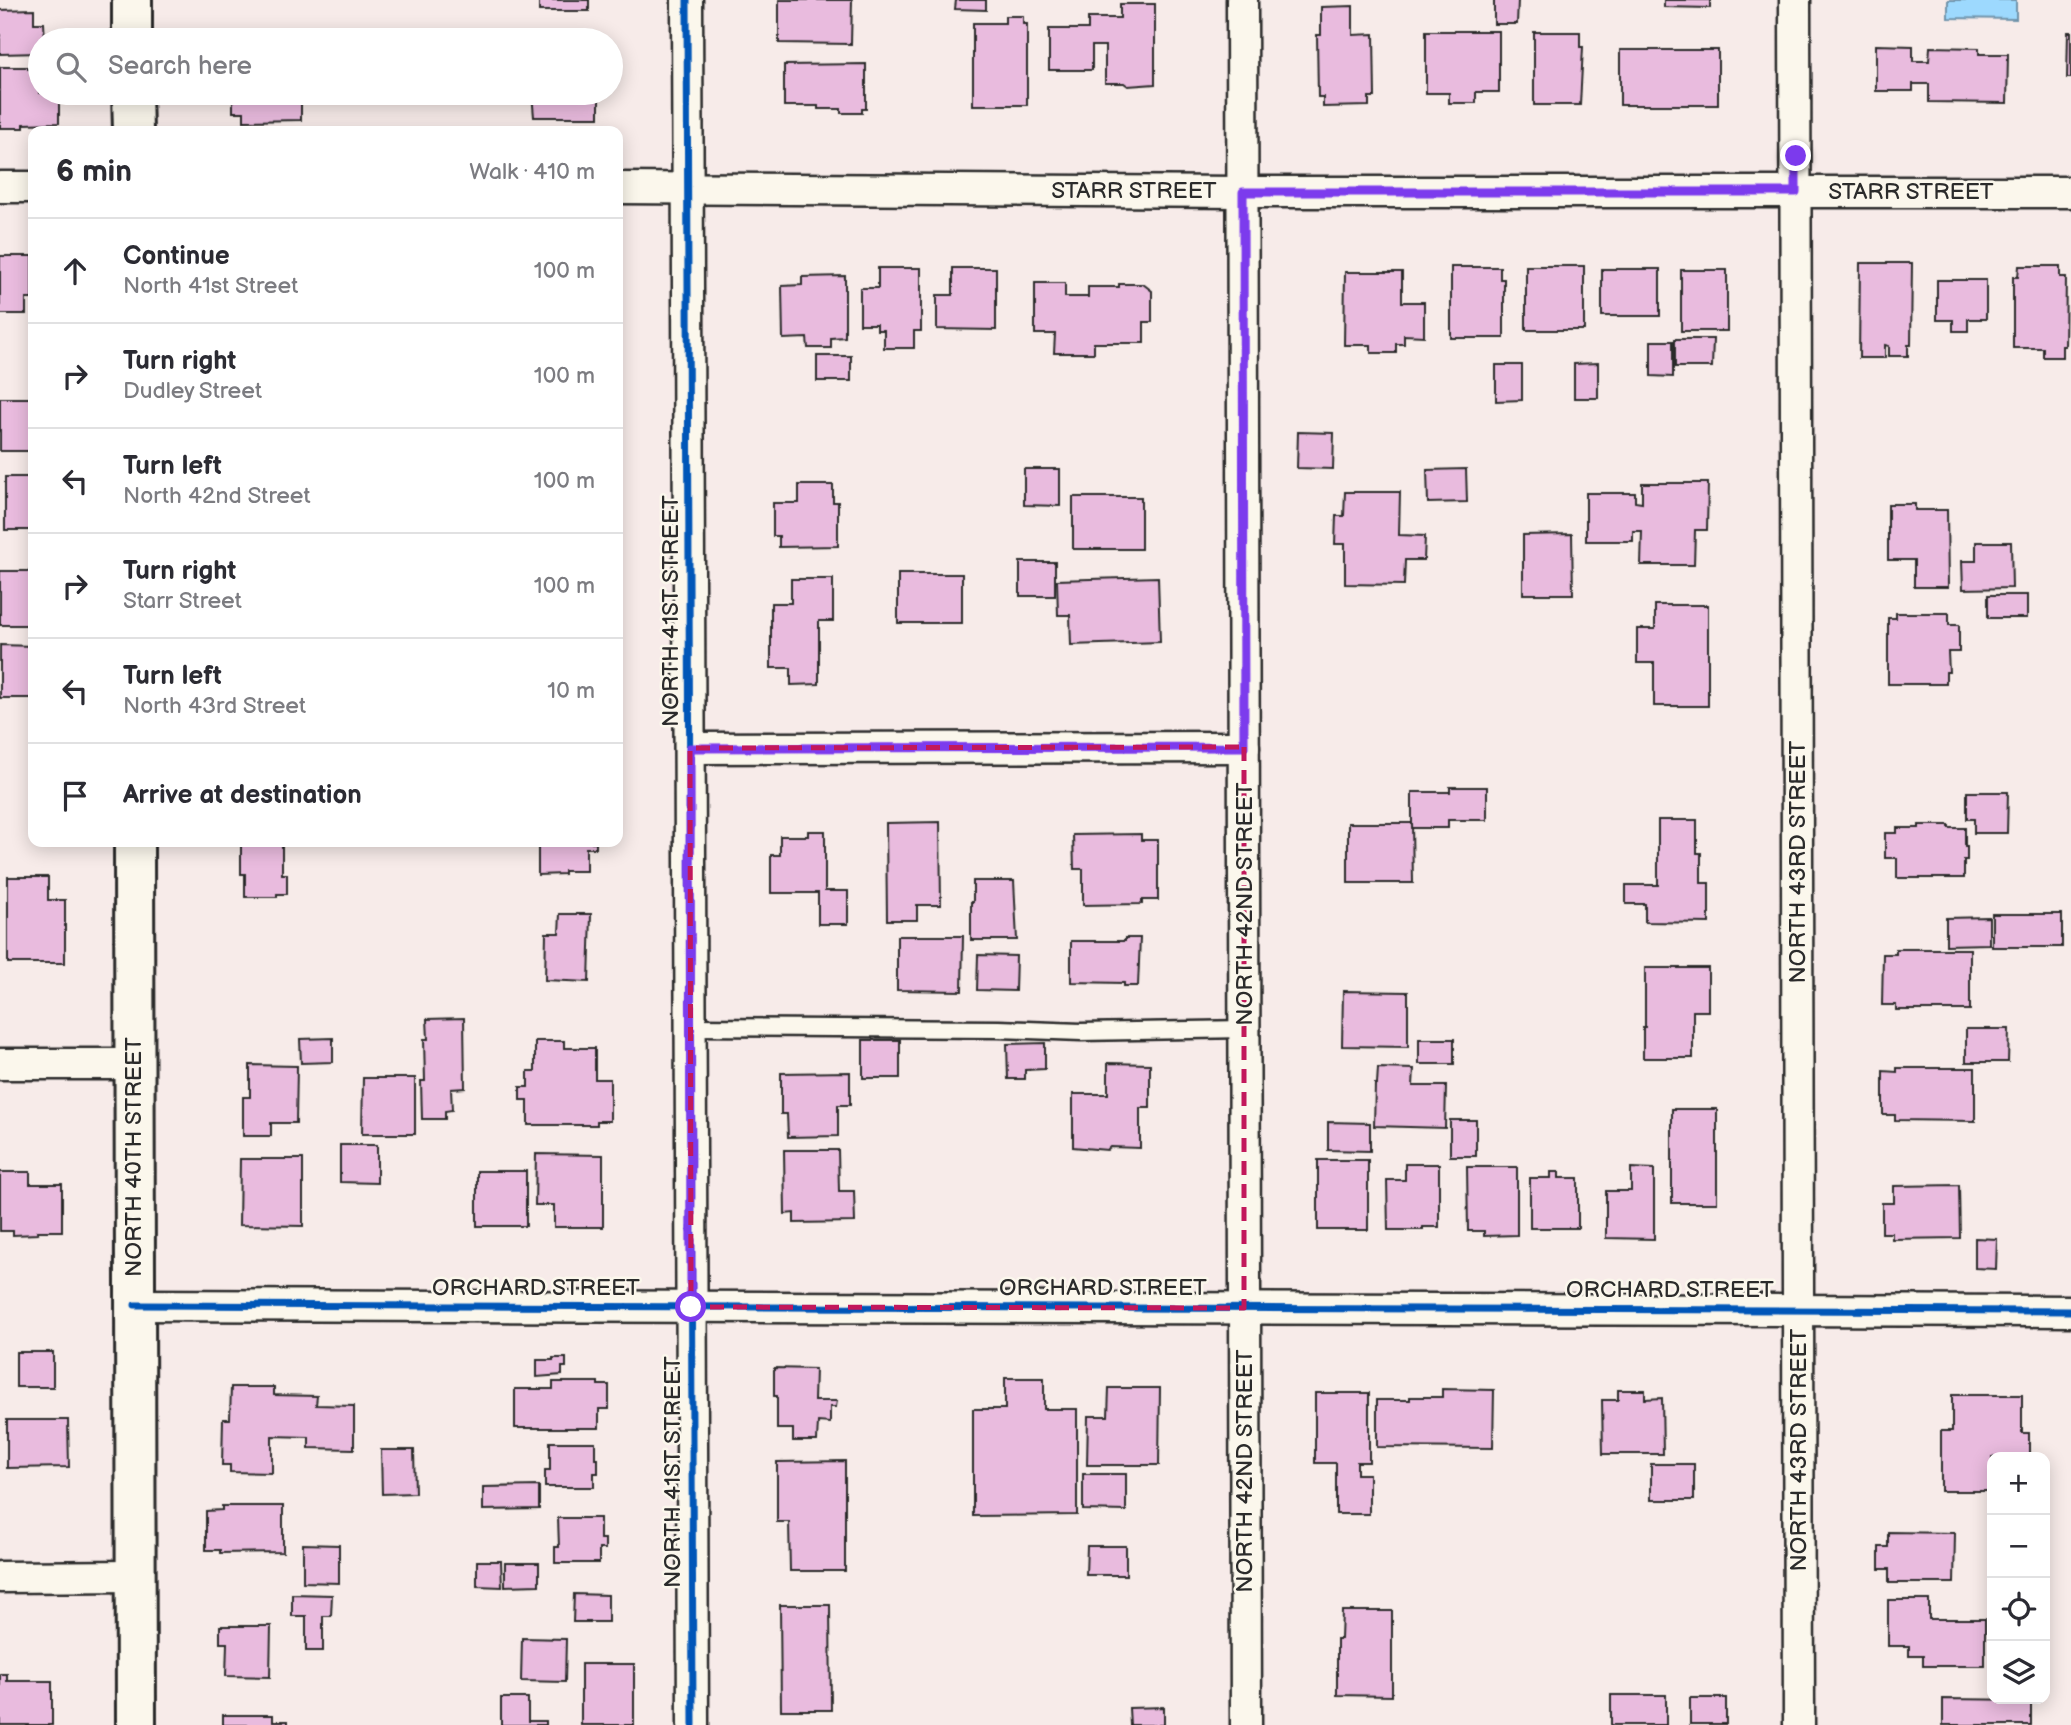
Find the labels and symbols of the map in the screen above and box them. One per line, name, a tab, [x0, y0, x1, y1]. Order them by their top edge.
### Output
route end	[1780, 140, 1811, 171]
street label: STARR STREET	[1051, 177, 1217, 205]
street label: STARR STREET	[1828, 178, 1994, 206]
street label: NORTH 41ST STREET	[657, 495, 685, 727]
street label: NORTH 43RD STREET	[1784, 740, 1812, 983]
street label: NORTH 42ND STREET	[1231, 782, 1259, 1026]
street label: NORTH 40TH STREET	[120, 1037, 148, 1277]
street label: ORCHARD STREET	[432, 1274, 640, 1302]
street label: ORCHARD STREET	[999, 1274, 1207, 1302]
street label: ORCHARD STREET	[1566, 1276, 1774, 1304]
route start	[675, 1291, 706, 1322]
street label: NORTH 43RD STREET	[1785, 1328, 1813, 1571]
street label: NORTH 42ND STREET	[1231, 1349, 1259, 1593]
street label: NORTH 41ST STREET	[659, 1356, 687, 1588]

